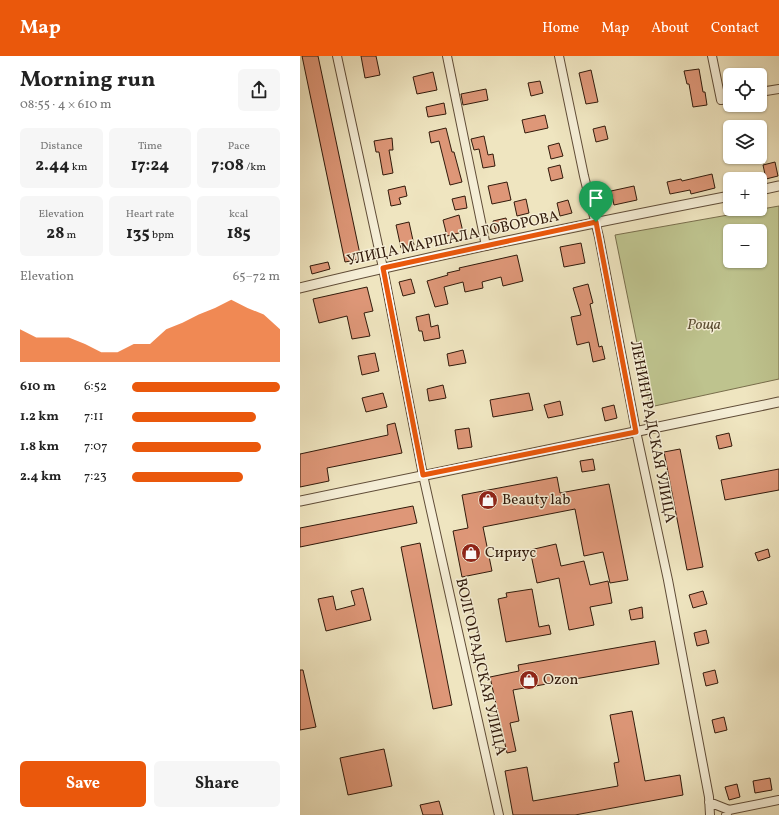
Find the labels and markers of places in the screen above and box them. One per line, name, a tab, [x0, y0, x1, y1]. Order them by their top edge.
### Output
pin	[579, 181, 613, 222]
shop icon: Beauty lab	[477, 489, 499, 511]
place label: Beauty lab	[502, 490, 570, 511]
shop icon: Сириус	[460, 542, 482, 564]
place label: Сириус	[485, 543, 536, 564]
shop icon: Ozon	[518, 669, 540, 691]
place label: Ozon	[543, 670, 578, 691]

